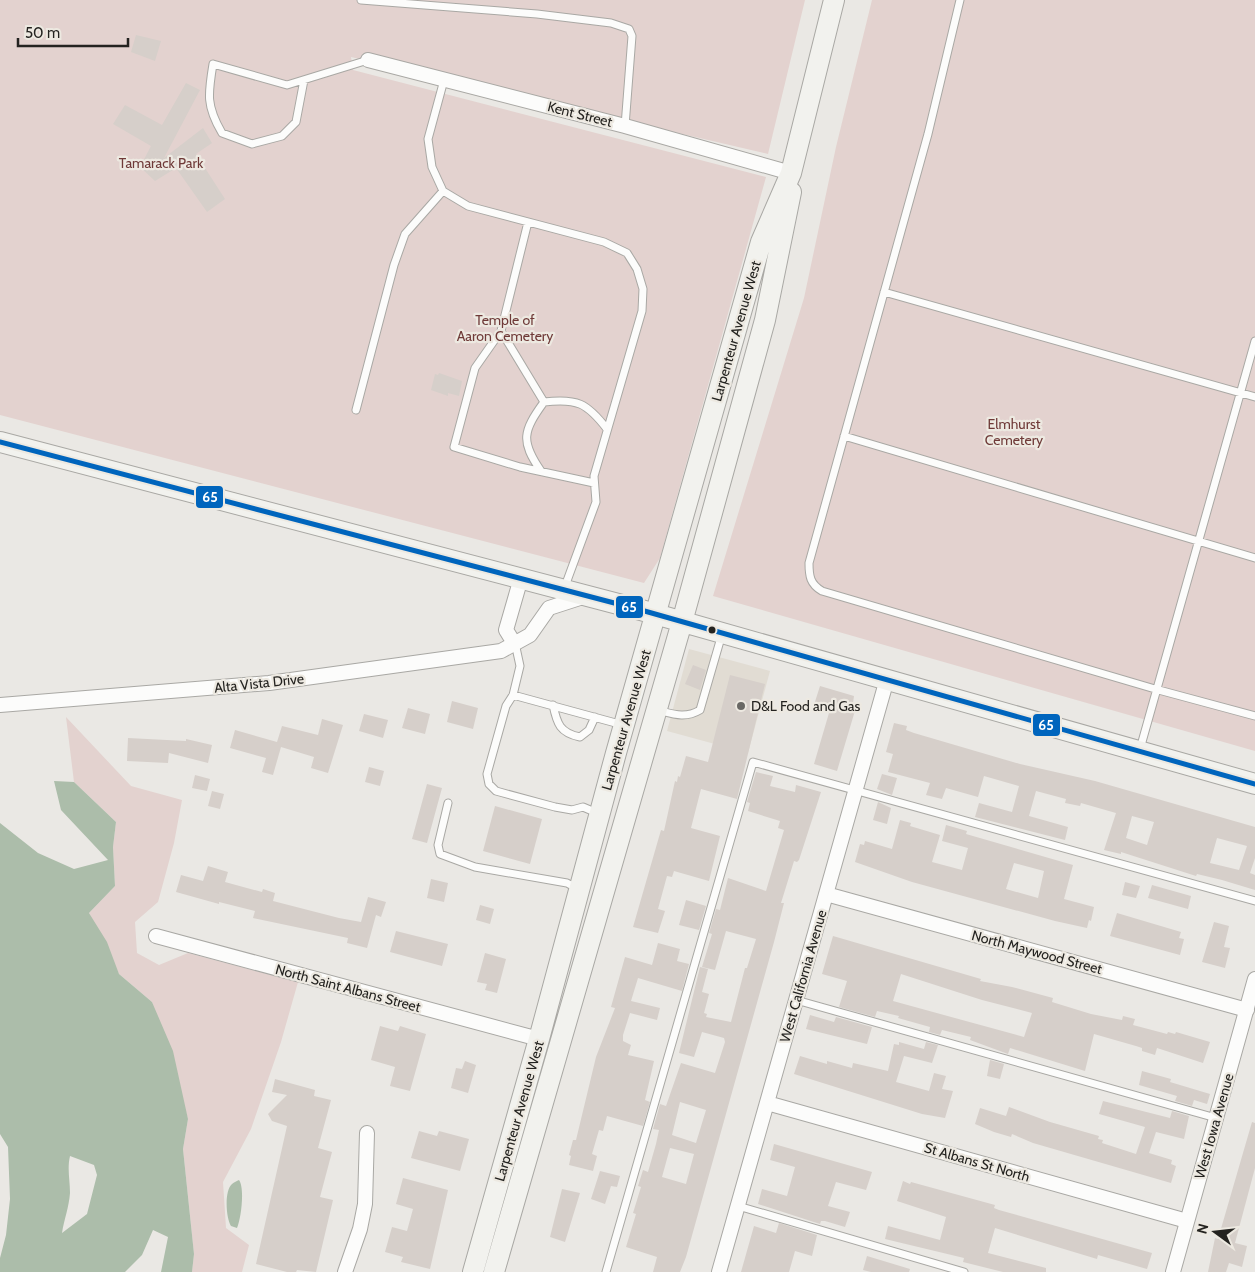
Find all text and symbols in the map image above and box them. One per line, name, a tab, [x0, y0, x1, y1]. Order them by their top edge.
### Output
scale bar	[18, 15, 128, 47]
text: 50 m	[25, 24, 60, 42]
street label: Kent Street	[546, 97, 615, 131]
park label: Tamarack Park	[119, 154, 204, 172]
street label: Larpenteur Avenue West	[707, 258, 765, 403]
park label: Temple of Aaron Cemetery	[457, 311, 553, 345]
park label: Elmhurst Cemetery	[985, 415, 1043, 449]
line badge: 65	[195, 485, 224, 509]
text: 65	[202, 488, 218, 506]
line badge: 65	[615, 595, 644, 619]
text: 65	[621, 598, 637, 616]
unlabelled marker	[707, 625, 717, 635]
street label: Larpenteur Avenue West	[597, 647, 655, 792]
street label: Alta Vista Drive	[213, 669, 305, 697]
place label: D&L Food and Gas	[751, 697, 861, 715]
marker: D&L Food and Gas	[735, 700, 747, 712]
line badge: 65	[1032, 713, 1061, 737]
text: 65	[1038, 716, 1054, 734]
street label: West California Avenue	[775, 908, 831, 1044]
street label: North Maywood Street	[970, 926, 1105, 978]
street label: North Saint Albans Street	[273, 960, 423, 1016]
street label: Larpenteur Avenue West	[490, 1038, 548, 1183]
street label: West Iowa Avenue	[1190, 1071, 1238, 1181]
street label: St Albans St North	[922, 1138, 1032, 1186]
north arrow	[1190, 1207, 1240, 1257]
text: N	[1192, 1222, 1212, 1236]

